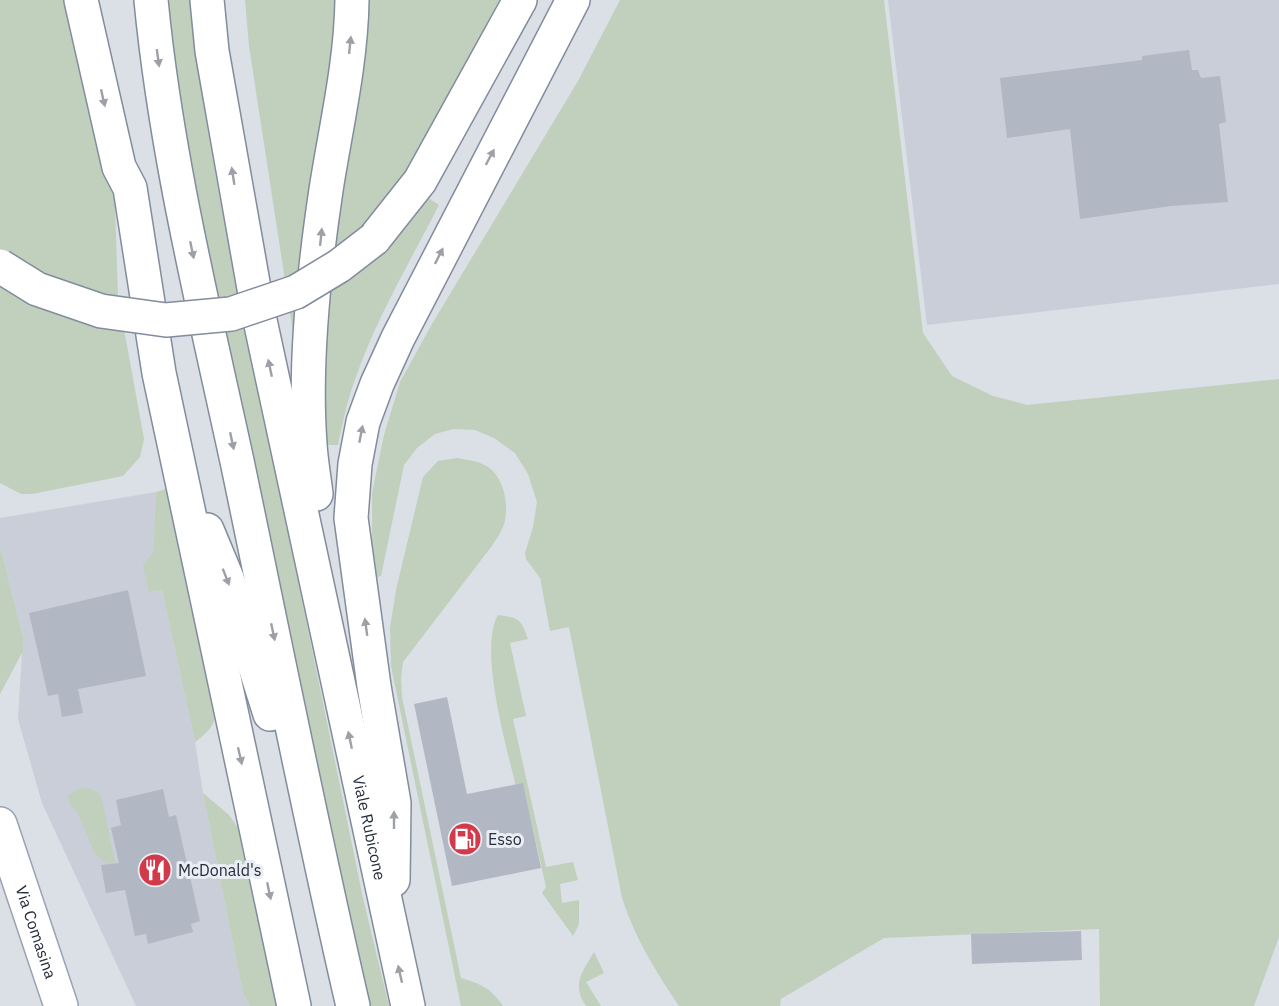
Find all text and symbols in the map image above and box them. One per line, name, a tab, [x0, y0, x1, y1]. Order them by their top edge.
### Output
one-way arrow	[345, 35, 355, 54]
one-way arrow	[154, 49, 163, 68]
one-way arrow	[99, 89, 108, 108]
one-way arrow	[485, 149, 495, 166]
one-way arrow	[228, 167, 237, 186]
one-way arrow	[316, 228, 325, 247]
one-way arrow	[188, 241, 197, 260]
one-way arrow	[435, 247, 444, 264]
one-way arrow	[265, 358, 274, 377]
one-way arrow	[357, 424, 366, 443]
one-way arrow	[228, 432, 238, 450]
one-way arrow	[222, 568, 232, 586]
one-way arrow	[361, 618, 370, 637]
one-way arrow	[269, 622, 278, 641]
one-way arrow	[345, 731, 354, 750]
one-way arrow	[236, 746, 246, 765]
street label: Viale Rubicone	[349, 774, 391, 882]
one-way arrow	[389, 810, 398, 829]
fuel station icon: Esso	[447, 821, 483, 857]
place label: Esso	[488, 829, 522, 849]
restaurant icon: McDonald's	[137, 852, 173, 888]
place label: McDonald's	[178, 860, 262, 880]
one-way arrow	[265, 881, 274, 900]
street label: Via Comasina	[11, 883, 61, 982]
one-way arrow	[395, 964, 405, 983]

